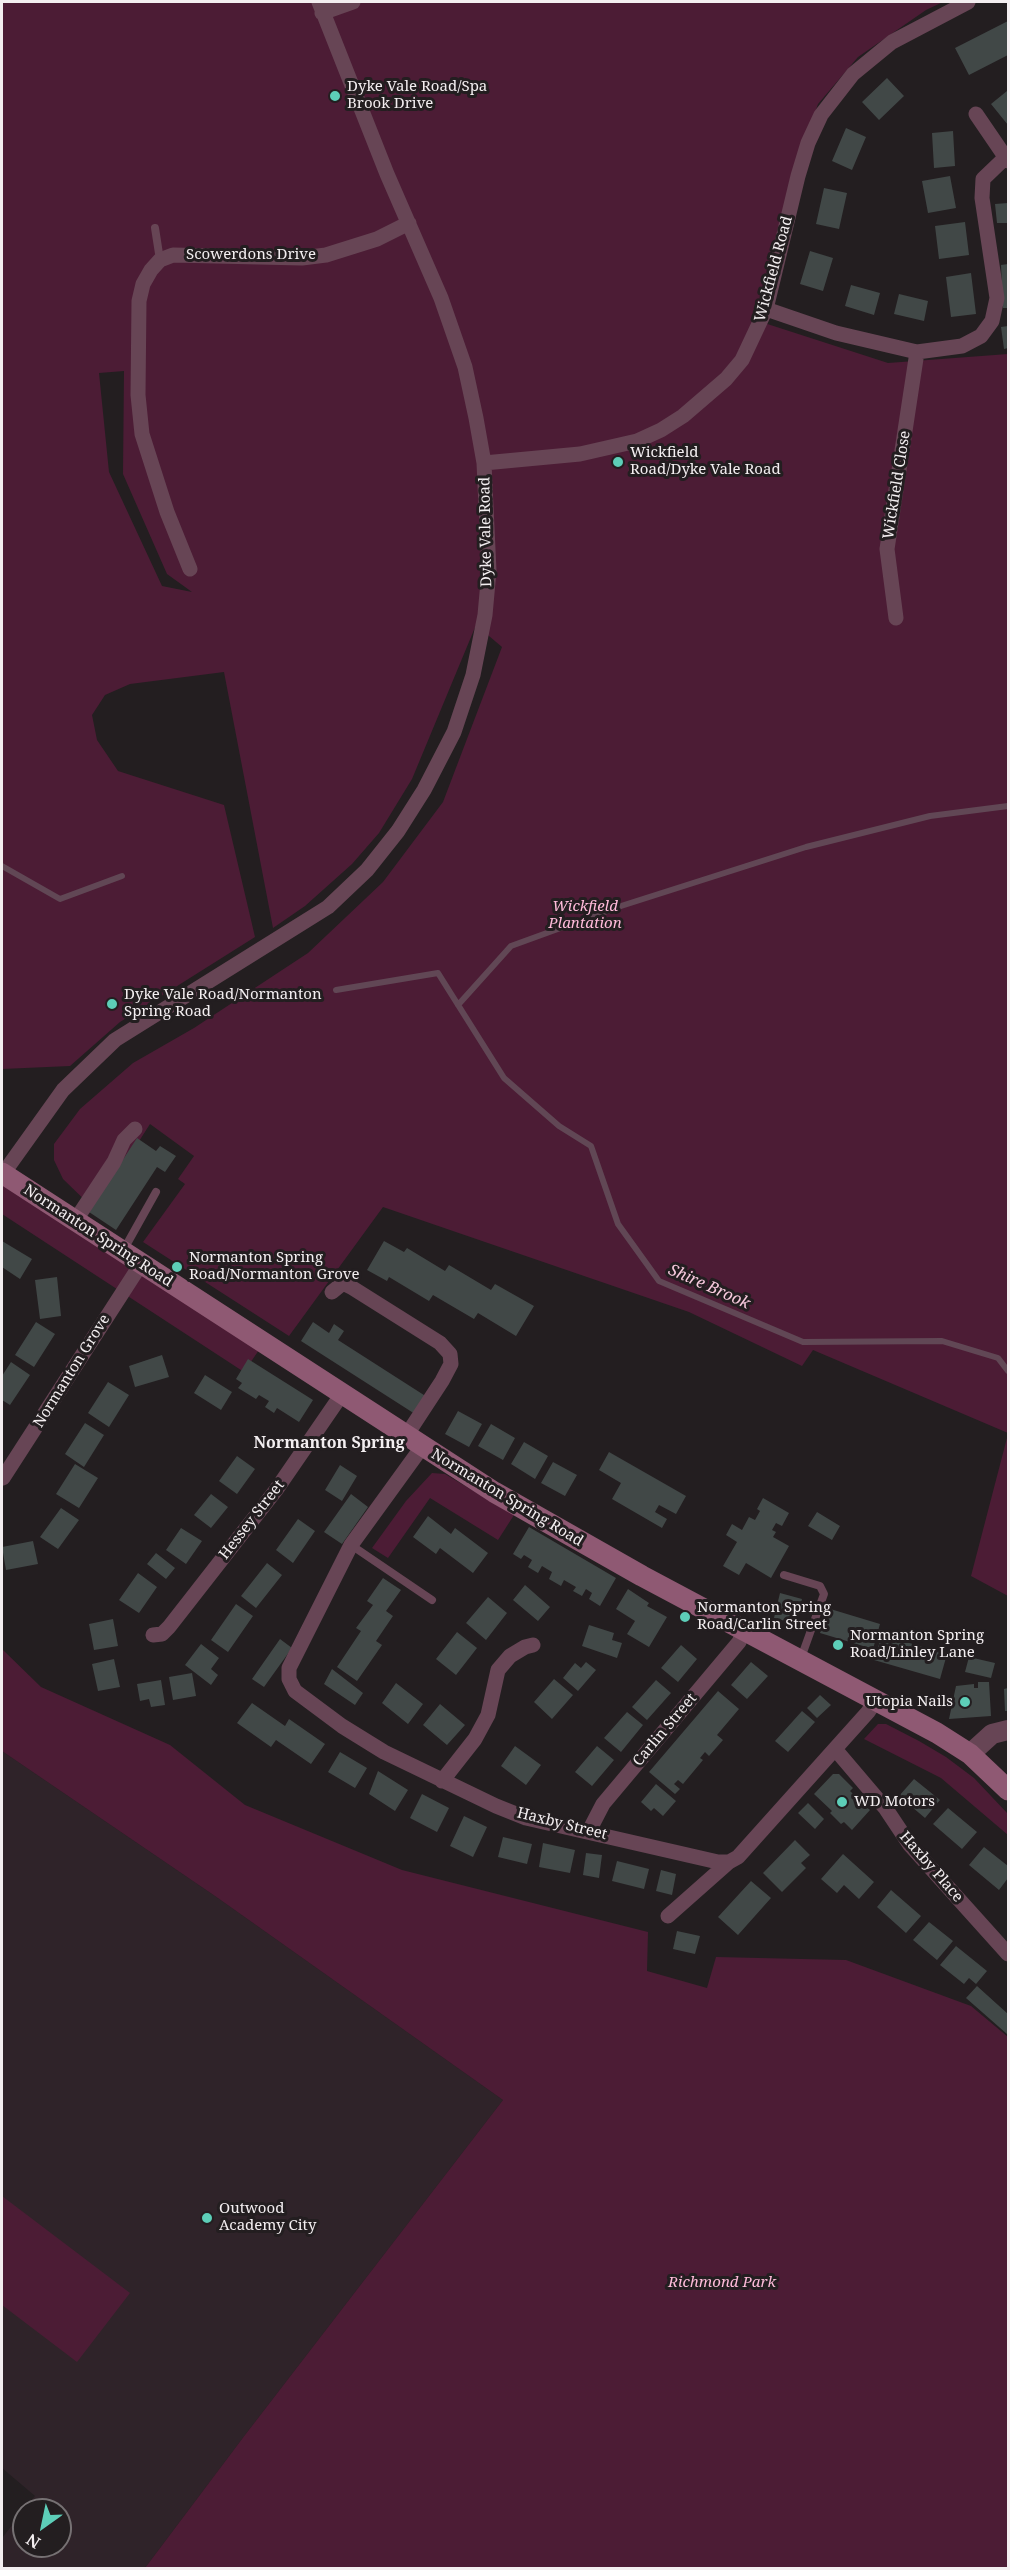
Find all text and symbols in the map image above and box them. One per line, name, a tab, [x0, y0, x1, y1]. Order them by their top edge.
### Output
place label: Dyke Vale Road/Spa Brook Drive	[347, 78, 487, 113]
marker: Dyke Vale Road/Spa Brook Drive	[328, 89, 342, 103]
street label: Wickfield Road	[751, 214, 797, 324]
street label: Scowerdons Drive	[186, 246, 316, 264]
street label: Wickfield Close	[880, 429, 914, 541]
place label: Wickfield Road/Dyke Vale Road	[630, 444, 781, 479]
marker: Wickfield Road/Dyke Vale Road	[611, 455, 625, 469]
street label: Dyke Vale Road	[476, 477, 496, 587]
park label: Wickfield Plantation	[548, 898, 622, 933]
place label: Dyke Vale Road/Normanton Spring Road	[124, 986, 322, 1021]
marker: Dyke Vale Road/Normanton Spring Road	[105, 997, 119, 1011]
street label: Normanton Spring Road	[20, 1181, 176, 1291]
place label: Normanton Spring Road/Normanton Grove	[189, 1249, 360, 1284]
marker: Normanton Spring Road/Normanton Grove	[170, 1260, 184, 1274]
water label: Shire Brook	[665, 1260, 753, 1314]
street label: Normanton Grove	[30, 1311, 114, 1431]
district label: Normanton Spring	[253, 1433, 405, 1453]
street label: Normanton Spring Road	[428, 1445, 586, 1551]
street label: Hessey Street	[215, 1477, 289, 1563]
place label: Normanton Spring Road/Carlin Street	[697, 1599, 831, 1634]
marker: Normanton Spring Road/Carlin Street	[678, 1610, 692, 1624]
place label: Normanton Spring Road/Linley Lane	[850, 1627, 984, 1662]
marker: Normanton Spring Road/Linley Lane	[831, 1638, 845, 1652]
street label: Carlin Street	[629, 1690, 701, 1770]
place label: Utopia Nails	[866, 1693, 953, 1711]
marker: Utopia Nails	[958, 1695, 972, 1709]
place label: WD Motors	[854, 1793, 935, 1811]
marker: WD Motors	[835, 1795, 849, 1809]
street label: Haxby Street	[515, 1804, 609, 1844]
street label: Haxby Place	[895, 1828, 967, 1906]
place label: Outwood Academy City	[219, 2200, 316, 2235]
marker: Outwood Academy City	[200, 2211, 214, 2225]
park label: Richmond Park	[668, 2274, 776, 2292]
north arrow	[12, 2498, 72, 2558]
text: N	[22, 2529, 45, 2554]

